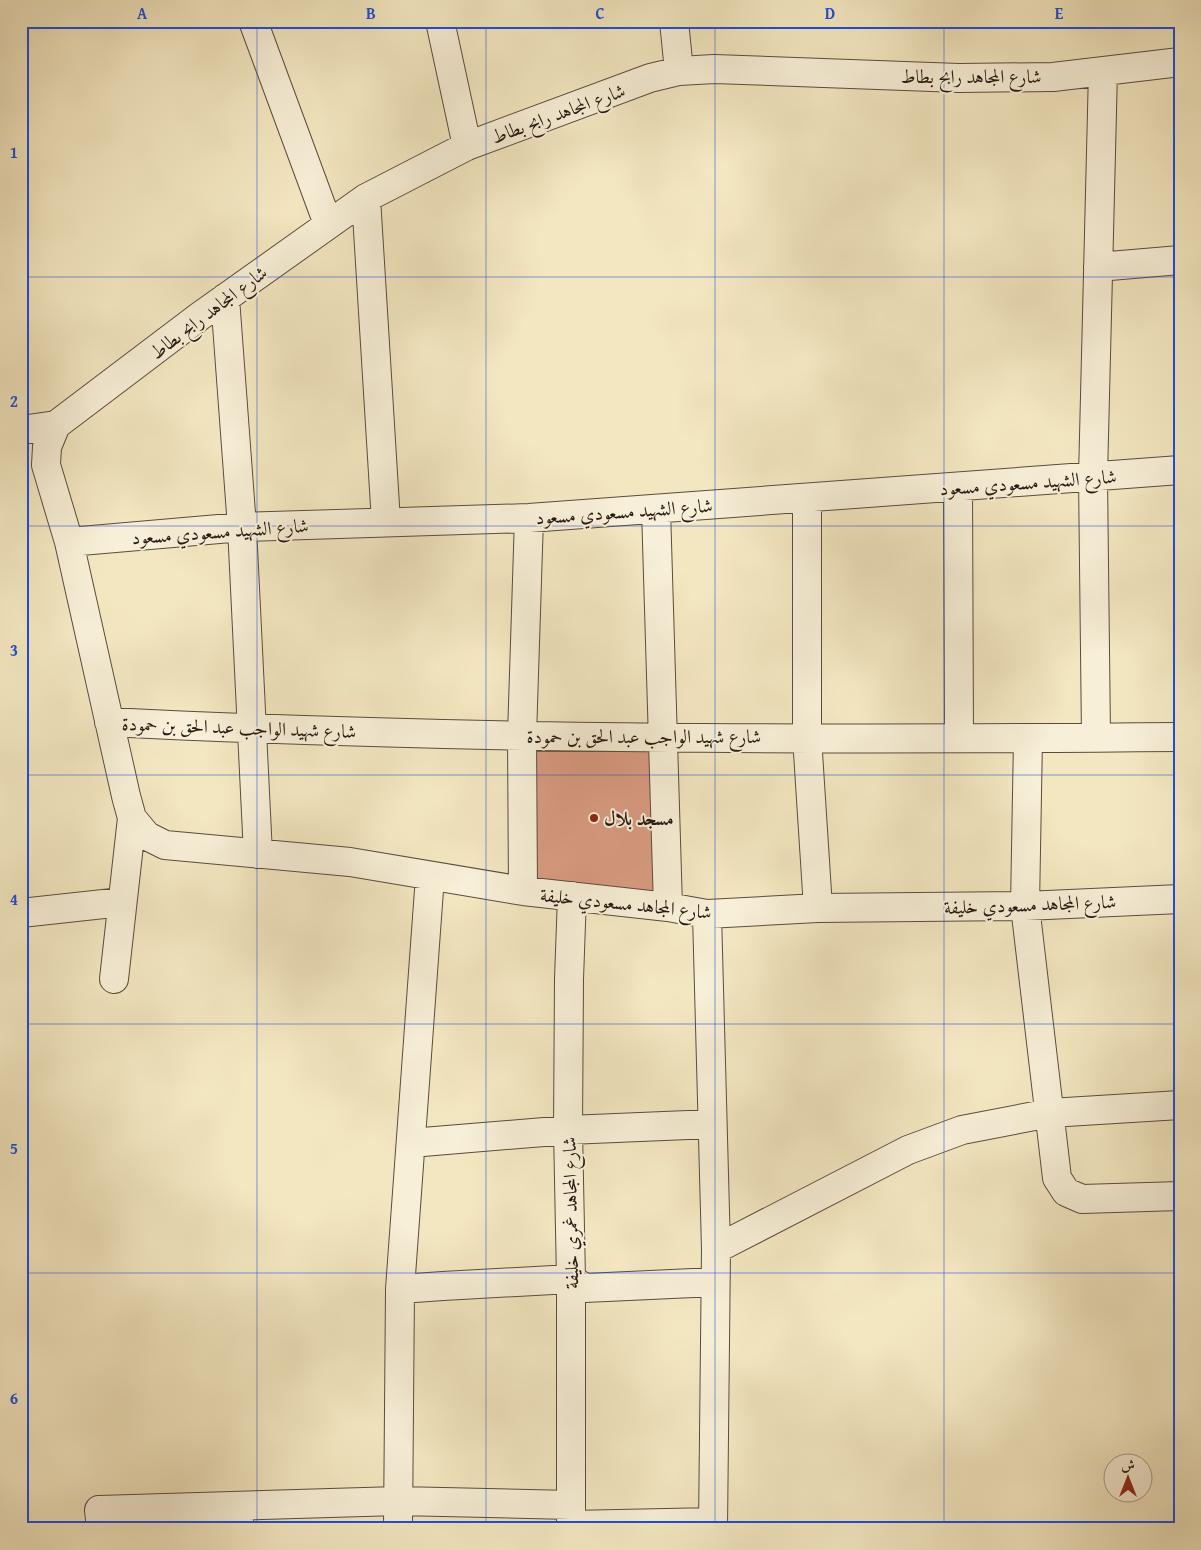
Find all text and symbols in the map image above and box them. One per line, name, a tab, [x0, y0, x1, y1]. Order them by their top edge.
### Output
text: A	[137, 1, 148, 25]
text: B	[366, 1, 376, 25]
text: C	[595, 1, 605, 25]
text: D	[825, 1, 835, 25]
text: E	[1055, 1, 1064, 25]
street label: شارع المجاهد رابح بطاط	[900, 62, 1042, 93]
street label: شارع المجاهد رابح بطاط	[487, 76, 630, 153]
text: 1	[10, 140, 18, 164]
street label: شارع المجاهد رابح بطاط	[143, 258, 275, 368]
text: 2	[10, 389, 18, 413]
street label: شارع الشهيد مسعودي مسعود	[938, 462, 1118, 504]
street label: شارع الشهيد مسعودي مسعود	[534, 491, 714, 533]
street label: شارع الشهيد مسعودي مسعود	[130, 511, 310, 553]
text: 3	[10, 638, 18, 662]
street label: شارع شهيد الواجب عبد الحق بن حمودة	[121, 709, 357, 747]
street label: شارع شهيد الواجب عبد الحق بن حمودة	[527, 722, 761, 752]
place label: مسجد بلال	[604, 804, 674, 832]
marker: مسجد بلال	[588, 812, 600, 824]
street label: شارع المجاهد مسعودي خليفة	[538, 880, 713, 928]
text: 4	[10, 887, 18, 911]
street label: شارع المجاهد مسعودي خليفة	[943, 887, 1117, 923]
text: 5	[10, 1136, 18, 1160]
street label: شارع المجاهد غمري خليفة	[555, 1137, 587, 1289]
text: 6	[10, 1386, 18, 1410]
north arrow	[1104, 1452, 1154, 1502]
text: ش	[1121, 1455, 1135, 1475]

